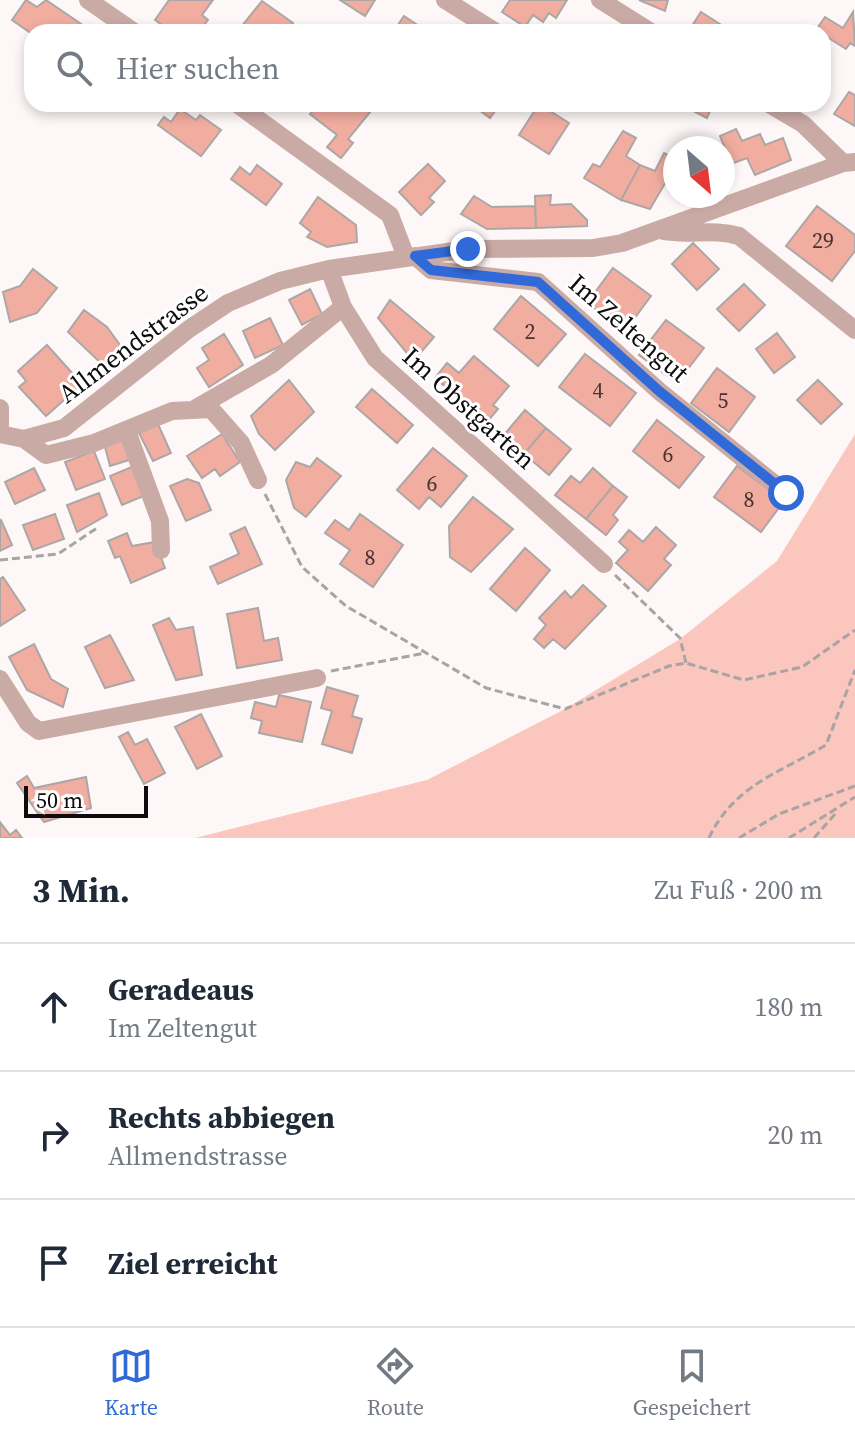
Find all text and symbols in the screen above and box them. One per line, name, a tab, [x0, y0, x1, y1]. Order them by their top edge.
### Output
search box	[24, 24, 831, 112]
icon: search	[52, 46, 96, 90]
text: Hier suchen	[116, 48, 280, 89]
north arrow	[663, 136, 735, 208]
house number: 29	[812, 225, 834, 255]
route end	[450, 231, 486, 267]
street label: Im Zeltengut	[561, 266, 697, 391]
street label: Allmendstrasse	[51, 275, 215, 411]
house number: 2	[524, 316, 536, 346]
street label: Im Obstgarten	[395, 339, 543, 477]
house number: 4	[592, 375, 604, 405]
house number: 5	[717, 385, 729, 415]
house number: 6	[662, 439, 674, 469]
house number: 6	[426, 468, 438, 498]
route start	[768, 475, 804, 511]
house number: 8	[743, 484, 755, 514]
house number: 8	[364, 542, 376, 572]
scale bar	[24, 782, 148, 818]
text: 50 m	[36, 785, 83, 815]
text: 3 Min.	[32, 867, 130, 913]
text: Zu Fuß · 200 m	[654, 872, 823, 908]
text: Geradeaus	[108, 969, 254, 1010]
icon: ahead	[32, 985, 76, 1029]
text: 180 m	[755, 989, 823, 1025]
text: Im Zeltengut	[108, 1010, 257, 1046]
text: Rechts abbiegen	[108, 1097, 335, 1138]
icon: right	[32, 1113, 76, 1157]
text: 20 m	[768, 1117, 823, 1153]
text: Allmendstrasse	[108, 1138, 287, 1174]
icon: arrive	[32, 1241, 76, 1285]
text: Ziel erreicht	[108, 1243, 277, 1284]
tab: Karte	[104, 1344, 158, 1422]
tab: Route	[367, 1344, 424, 1422]
tab: Gespeichert	[633, 1344, 751, 1422]

